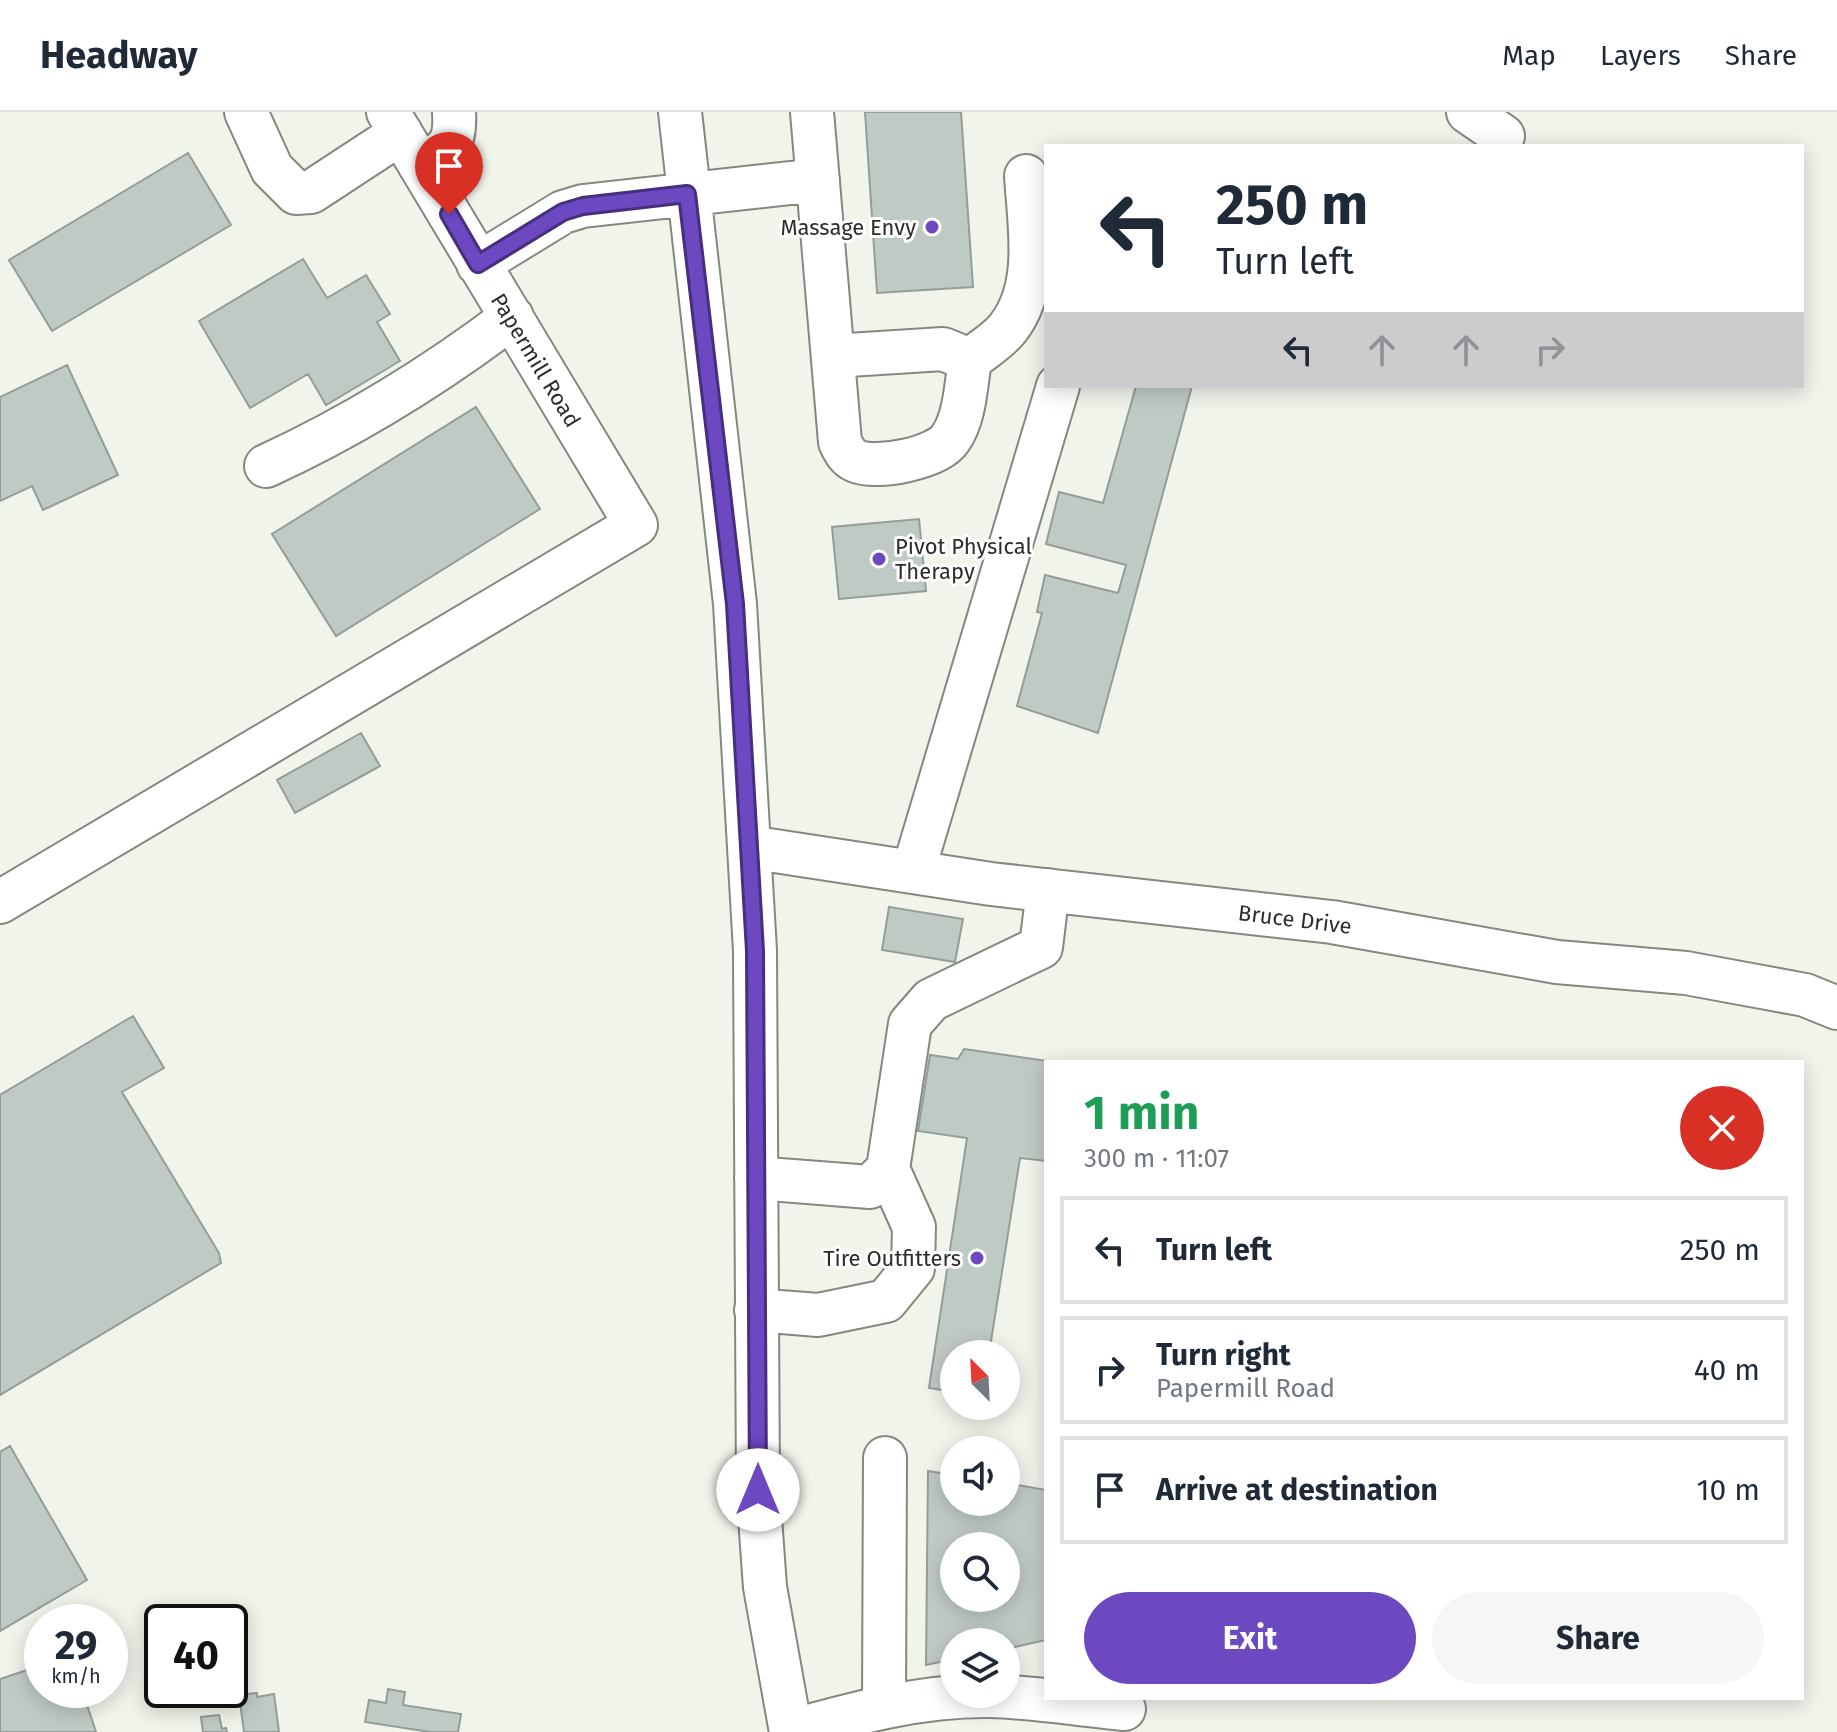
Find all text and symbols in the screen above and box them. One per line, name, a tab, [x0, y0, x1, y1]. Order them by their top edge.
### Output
text: Headway	[40, 32, 197, 78]
text: Map	[1502, 39, 1556, 72]
text: Layers	[1600, 39, 1681, 72]
text: Share	[1725, 39, 1797, 72]
pin	[415, 132, 483, 214]
icon: arrive	[427, 144, 471, 188]
text: 250 m	[1216, 172, 1368, 239]
icon: left	[1084, 176, 1188, 280]
place label: Massage Envy	[780, 214, 916, 241]
marker: Massage Envy	[923, 218, 941, 236]
text: Turn left	[1216, 240, 1354, 284]
street label: Papermill Road	[485, 288, 586, 432]
icon: left	[1276, 328, 1320, 372]
icon: ahead	[1360, 328, 1404, 372]
icon: ahead	[1444, 328, 1488, 372]
icon: right	[1528, 328, 1572, 372]
place label: Pivot Physical Therapy	[895, 533, 1032, 585]
marker: Pivot Physical Therapy	[870, 550, 888, 568]
street label: Bruce Drive	[1237, 899, 1353, 940]
text: 1 min	[1084, 1084, 1199, 1142]
button: close	[1680, 1086, 1764, 1170]
text: 300 m · 11:07	[1084, 1143, 1229, 1174]
icon: left	[1088, 1228, 1132, 1272]
text: Turn left	[1156, 1232, 1272, 1268]
text: 250 m	[1680, 1232, 1760, 1268]
place label: Tire Outfitters	[823, 1245, 961, 1272]
marker: Tire Outfitters	[968, 1249, 986, 1267]
text: Turn right	[1156, 1337, 1291, 1373]
north arrow	[940, 1340, 1020, 1420]
map controls	[940, 1340, 1020, 1708]
icon: right	[1088, 1348, 1132, 1392]
text: 40 m	[1694, 1352, 1760, 1388]
text: Papermill Road	[1156, 1373, 1335, 1404]
button: sound	[940, 1436, 1020, 1516]
position arrow	[716, 1448, 800, 1532]
icon: arrive	[1088, 1468, 1132, 1512]
text: Arrive at destination	[1156, 1472, 1438, 1508]
text: 10 m	[1697, 1472, 1760, 1508]
button: search	[940, 1532, 1020, 1612]
button: Exit	[1084, 1592, 1416, 1684]
button: Share	[1432, 1592, 1764, 1684]
speed limit sign: 40	[144, 1604, 248, 1708]
text: 29	[55, 1622, 97, 1670]
button: layers	[940, 1628, 1020, 1708]
text: km/h	[51, 1664, 101, 1688]

